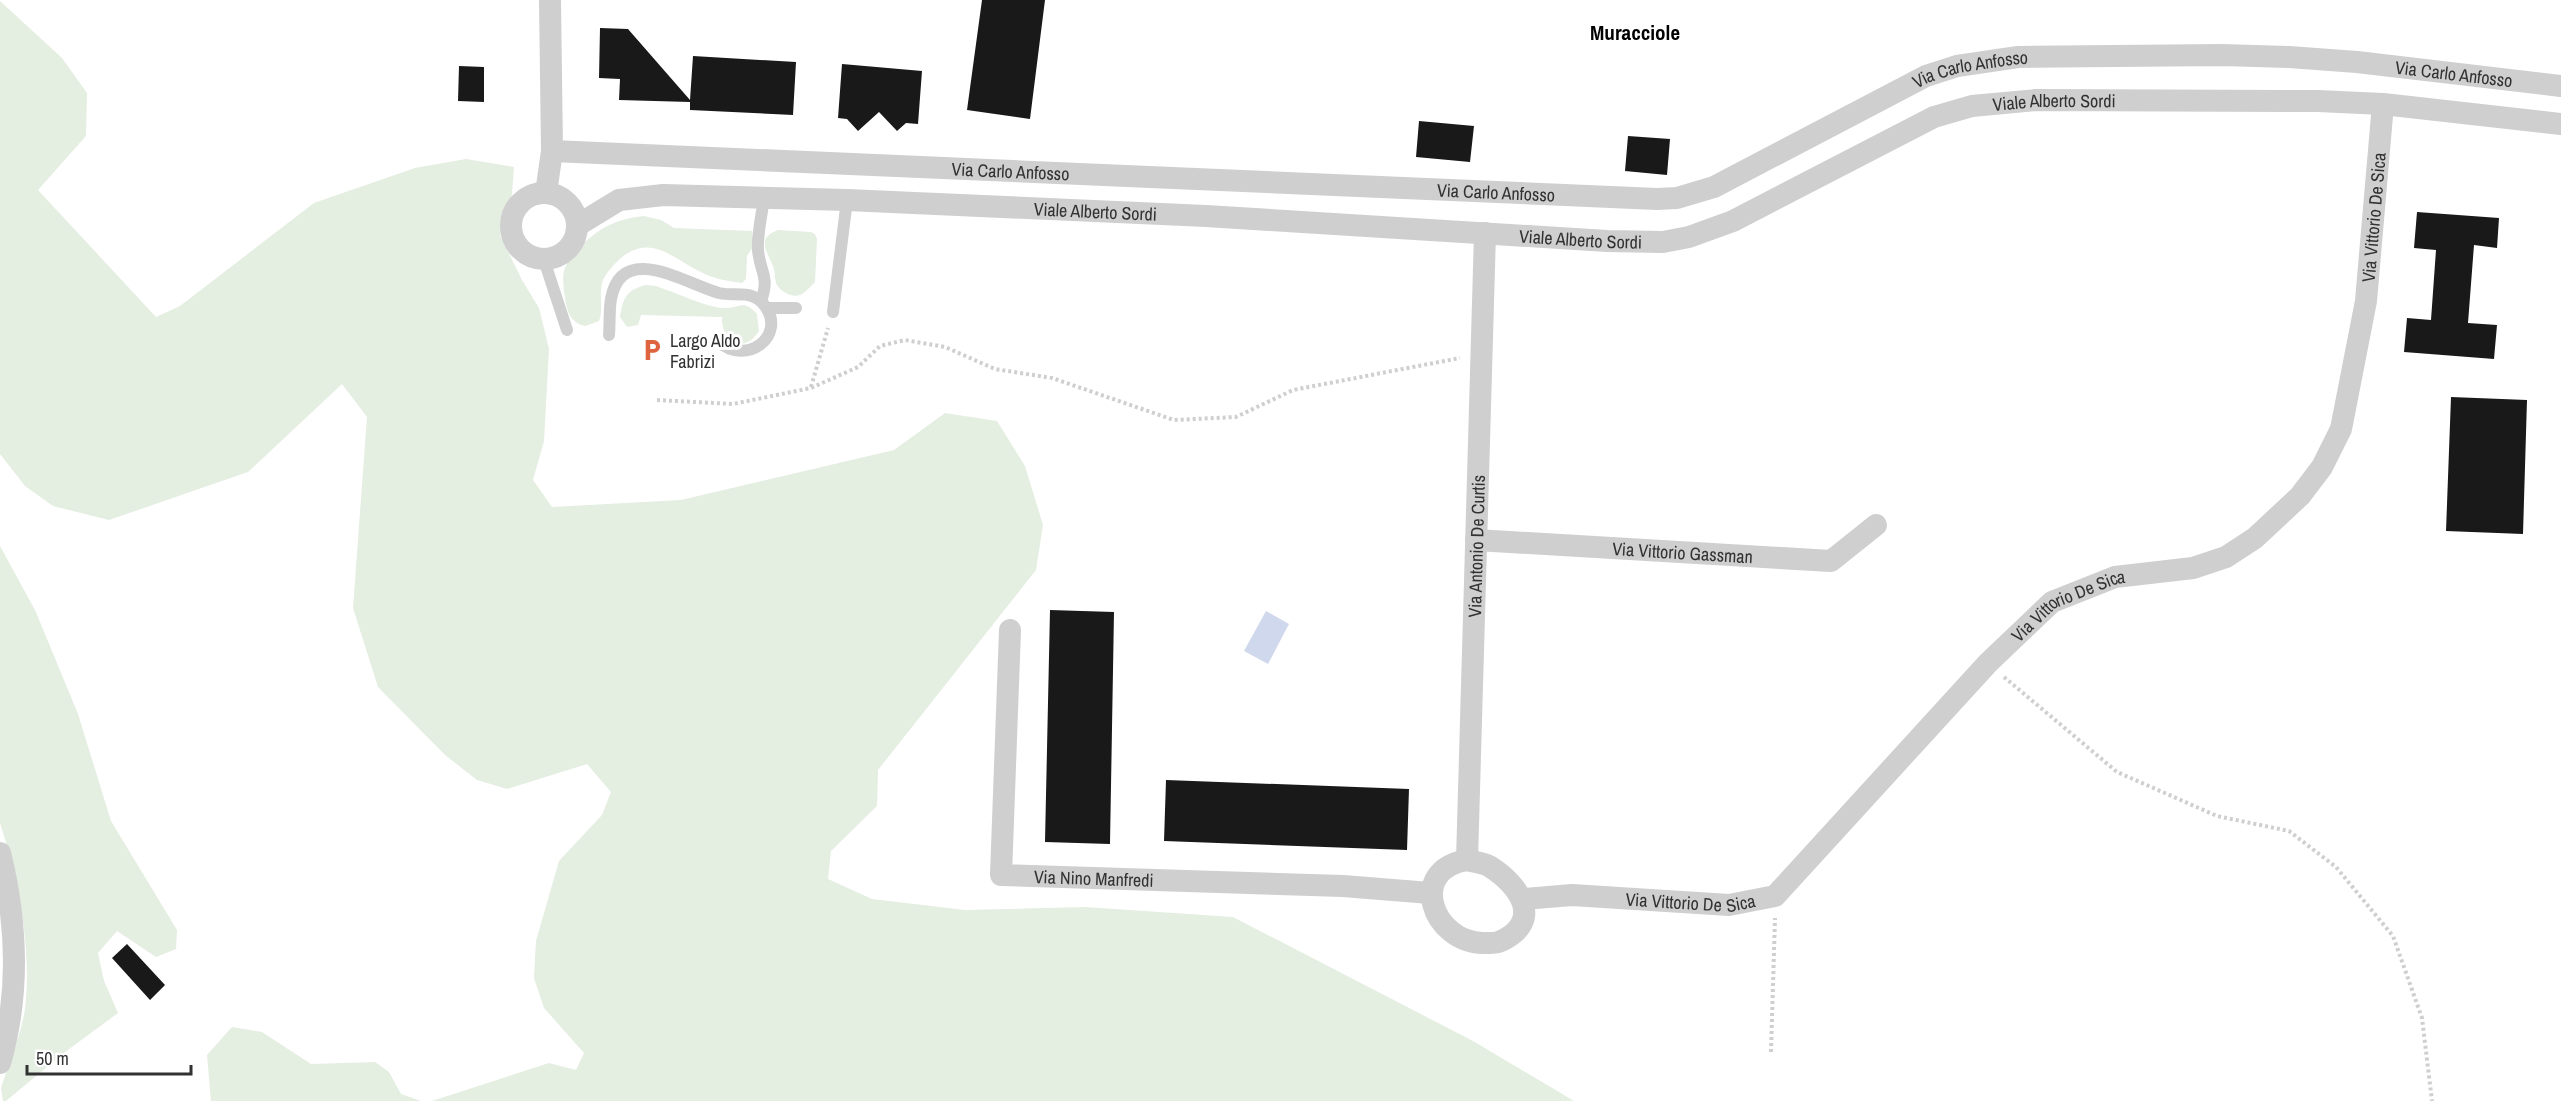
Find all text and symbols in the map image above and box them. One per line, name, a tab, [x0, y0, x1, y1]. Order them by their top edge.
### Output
district label: Muracciole	[1590, 18, 1680, 47]
street label: Via Carlo Anfosso	[1908, 44, 2028, 94]
street label: Via Carlo Anfosso	[2394, 54, 2514, 93]
street label: Viale Alberto Sordi	[1992, 87, 2116, 117]
street label: Via Vittorio De Sica	[2355, 151, 2391, 283]
street label: Via Carlo Anfosso	[951, 156, 1070, 186]
street label: Via Carlo Anfosso	[1437, 177, 1556, 207]
street label: Viale Alberto Sordi	[1033, 196, 1157, 226]
street label: Viale Alberto Sordi	[1518, 223, 1642, 254]
place label: Largo Aldo Fabrizi	[670, 328, 741, 374]
parking icon: Largo Aldo Fabrizi	[639, 337, 665, 363]
street label: Via Antonio De Curtis	[1461, 474, 1491, 618]
street label: Via Vittorio Gassman	[1612, 536, 1754, 569]
street label: Via Vittorio De Sica	[2005, 563, 2126, 647]
street label: Via Nino Manfredi	[1034, 864, 1154, 892]
street label: Via Vittorio De Sica	[1625, 886, 1757, 918]
scale bar	[27, 1038, 190, 1076]
text: 50 m	[36, 1046, 69, 1071]

